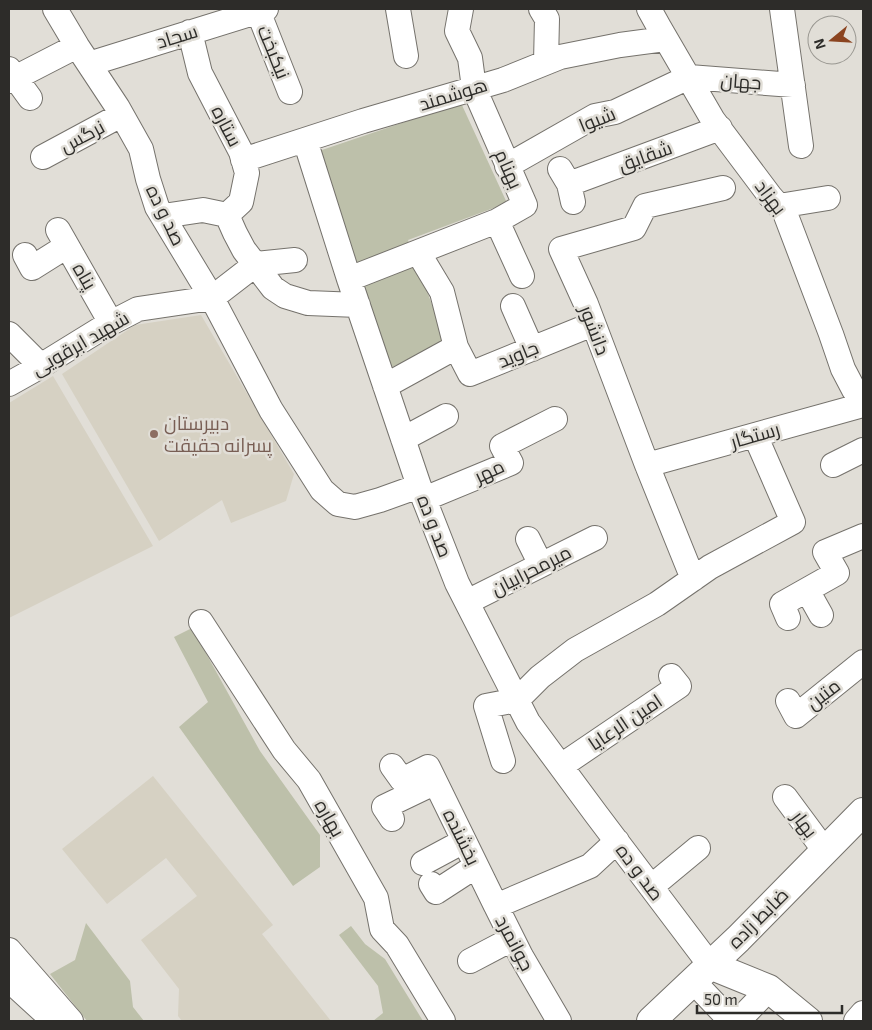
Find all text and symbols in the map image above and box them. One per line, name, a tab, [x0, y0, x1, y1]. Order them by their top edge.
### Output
north arrow	[807, 15, 857, 65]
street label: سجاد	[153, 18, 200, 53]
street label: نیکبخت	[253, 22, 296, 82]
text: N	[810, 37, 829, 52]
street label: جهان	[720, 68, 762, 94]
street label: هوشمند	[416, 72, 490, 116]
street label: ستاره	[207, 101, 247, 151]
street label: شیوا	[575, 101, 619, 137]
street label: نرگس	[55, 114, 109, 158]
street label: شقایق	[615, 135, 676, 178]
street label: بهنام	[488, 146, 528, 193]
street label: بهزاد	[750, 175, 792, 219]
street label: صد و ده	[141, 181, 191, 249]
street label: پناه	[67, 258, 102, 294]
street label: دانشور	[574, 301, 615, 358]
street label: شهید ابرقویی	[27, 305, 133, 381]
street label: جاوید	[494, 335, 542, 373]
place label: دبیرستان پسرانه حقیقت	[164, 411, 272, 458]
street label: رستگار	[727, 417, 783, 454]
marker: دبیرستان پسرانه حقیقت	[148, 428, 160, 440]
street label: مهر	[469, 454, 508, 489]
street label: صد و ده	[412, 491, 458, 561]
street label: میرمحرابیان	[487, 540, 575, 600]
street label: متین	[801, 673, 845, 715]
street label: امین الرعایا	[583, 689, 667, 755]
street label: بهاره	[310, 795, 350, 841]
street label: بخشنده	[439, 805, 486, 869]
street label: بهار	[786, 805, 823, 842]
street label: صد و ده	[611, 839, 669, 905]
street label: ضابط زاده	[723, 883, 793, 953]
street label: جوانمرد	[490, 911, 540, 975]
scale bar	[697, 982, 842, 1014]
text: 50 m	[704, 990, 738, 1008]

